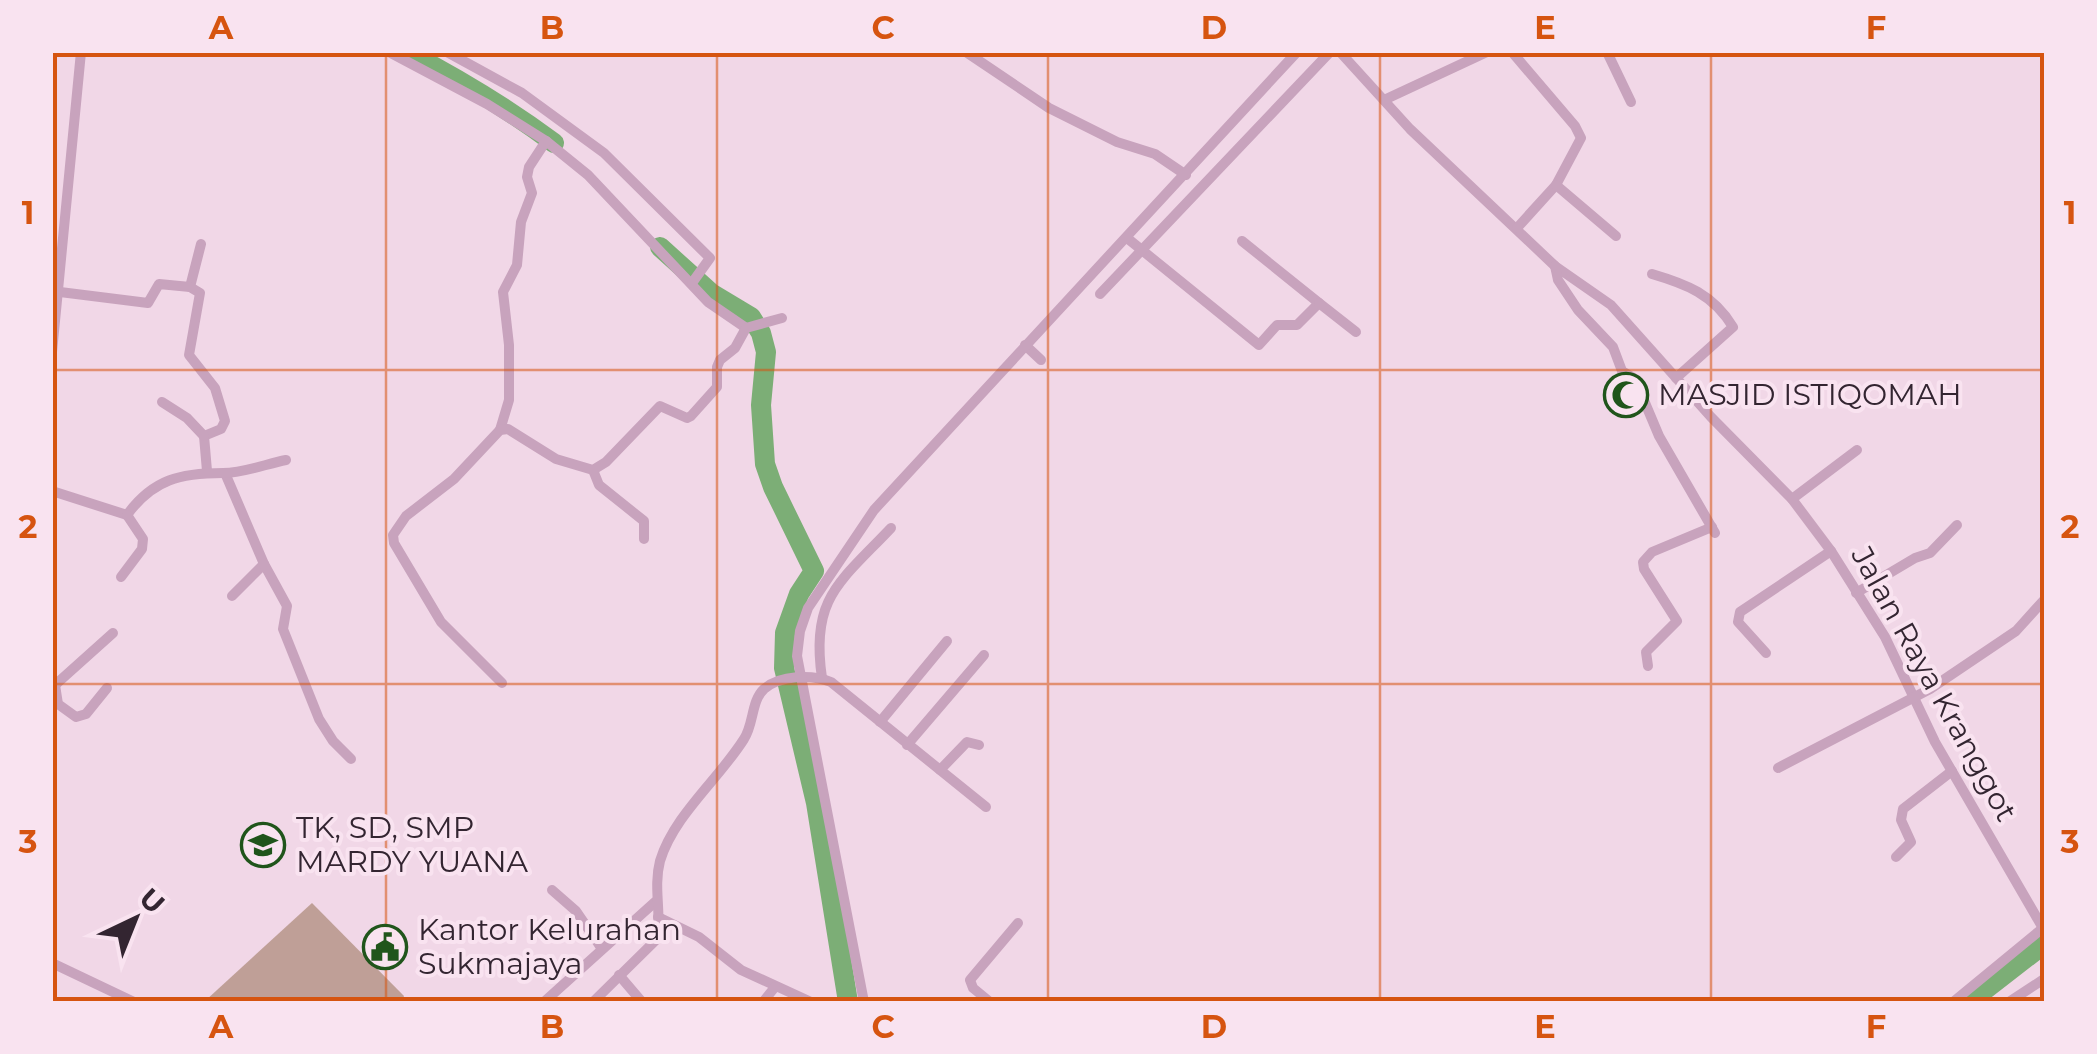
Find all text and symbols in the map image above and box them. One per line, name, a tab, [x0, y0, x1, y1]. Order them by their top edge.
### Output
text: A	[208, 8, 234, 47]
text: B	[540, 8, 564, 47]
text: C	[871, 8, 895, 47]
text: D	[1201, 8, 1227, 47]
text: E	[1534, 8, 1556, 47]
text: F	[1866, 8, 1886, 47]
text: 1	[22, 193, 34, 232]
text: 1	[2064, 193, 2076, 232]
mosque icon: MASJID ISTIQOMAH	[1603, 372, 1649, 418]
place label: MASJID ISTIQOMAH	[1658, 376, 1962, 413]
text: 2	[19, 507, 37, 546]
text: 2	[2061, 507, 2079, 546]
street label: Jalan Raya Kranggot	[1843, 539, 2025, 828]
place label: TK, SD, SMP MARDY YUANA	[296, 809, 529, 880]
text: 3	[18, 822, 37, 861]
school or university icon: TK, SD, SMP MARDY YUANA	[240, 822, 286, 868]
text: 3	[2060, 822, 2079, 861]
north arrow	[85, 869, 185, 969]
text: U	[132, 881, 172, 921]
place label: Kantor Kelurahan Sukmajaya	[418, 911, 681, 982]
public building icon: Kantor Kelurahan Sukmajaya	[362, 924, 408, 970]
text: A	[208, 1007, 234, 1046]
text: B	[540, 1007, 564, 1046]
text: C	[871, 1007, 895, 1046]
text: D	[1201, 1007, 1227, 1046]
text: E	[1534, 1007, 1556, 1046]
text: F	[1866, 1007, 1886, 1046]

